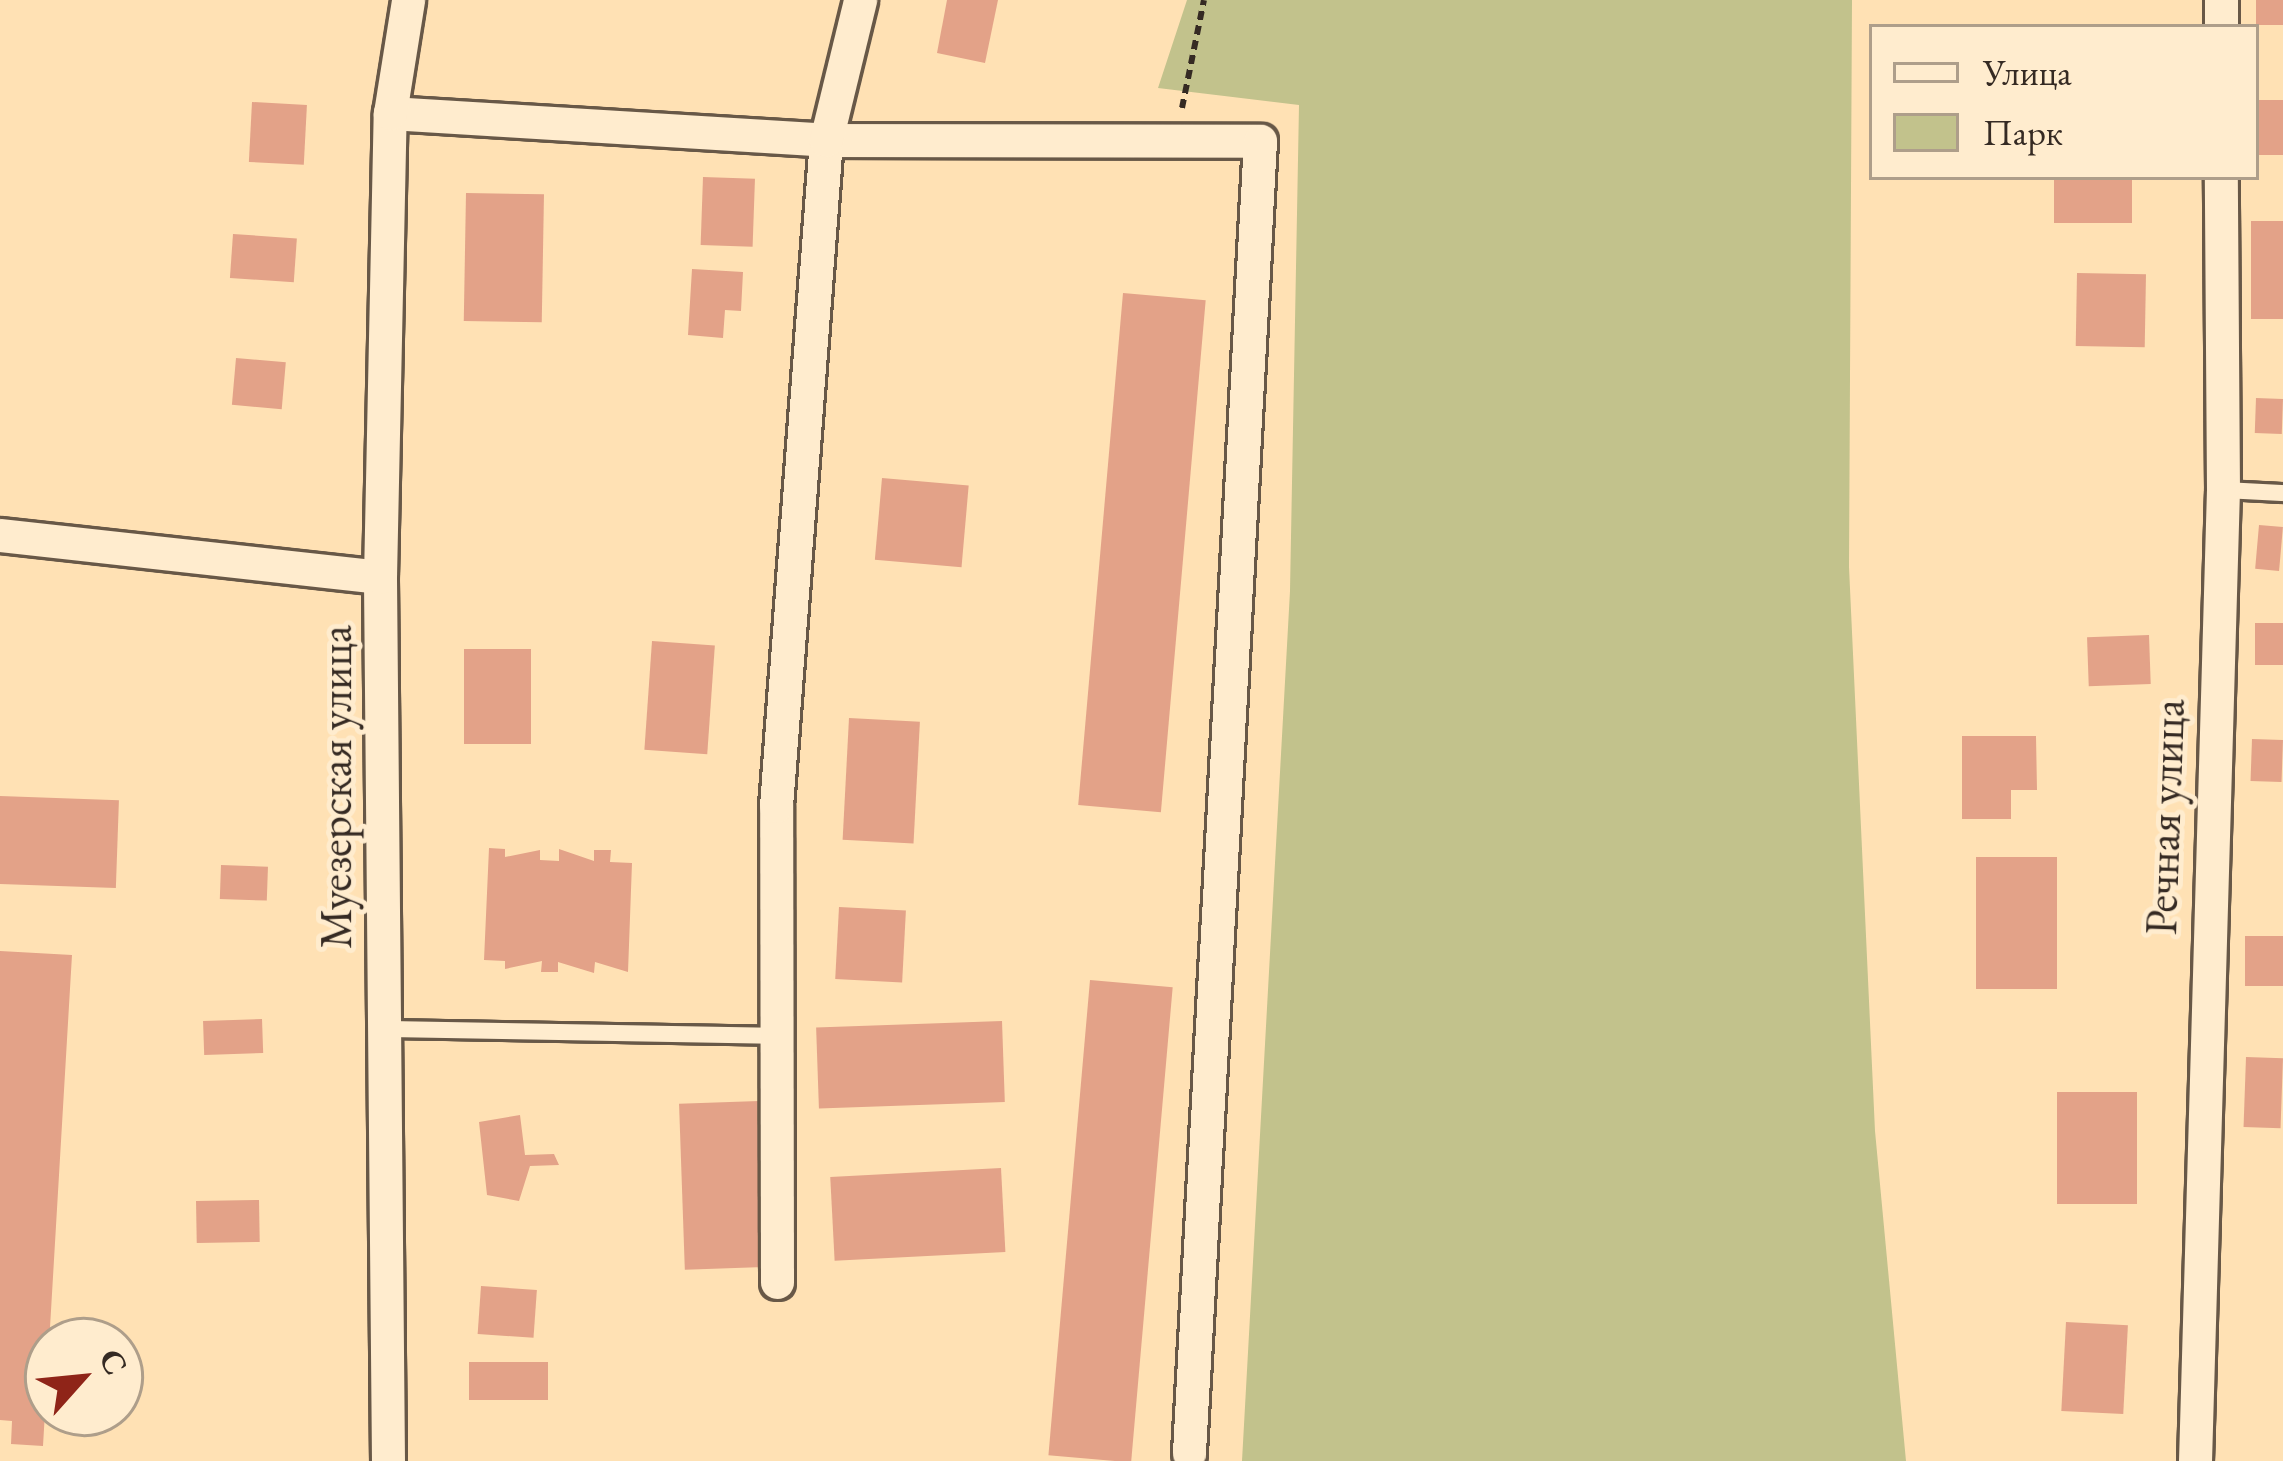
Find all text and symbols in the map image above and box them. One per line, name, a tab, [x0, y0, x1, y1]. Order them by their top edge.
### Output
legend	[1869, 24, 2259, 180]
text: Улица	[1983, 49, 2072, 96]
text: Парк	[1983, 109, 2063, 156]
street label: Муезерская улица	[309, 625, 363, 949]
street label: Речная улица	[2134, 698, 2196, 936]
north arrow	[24, 1317, 144, 1437]
text: С	[89, 1342, 138, 1382]

